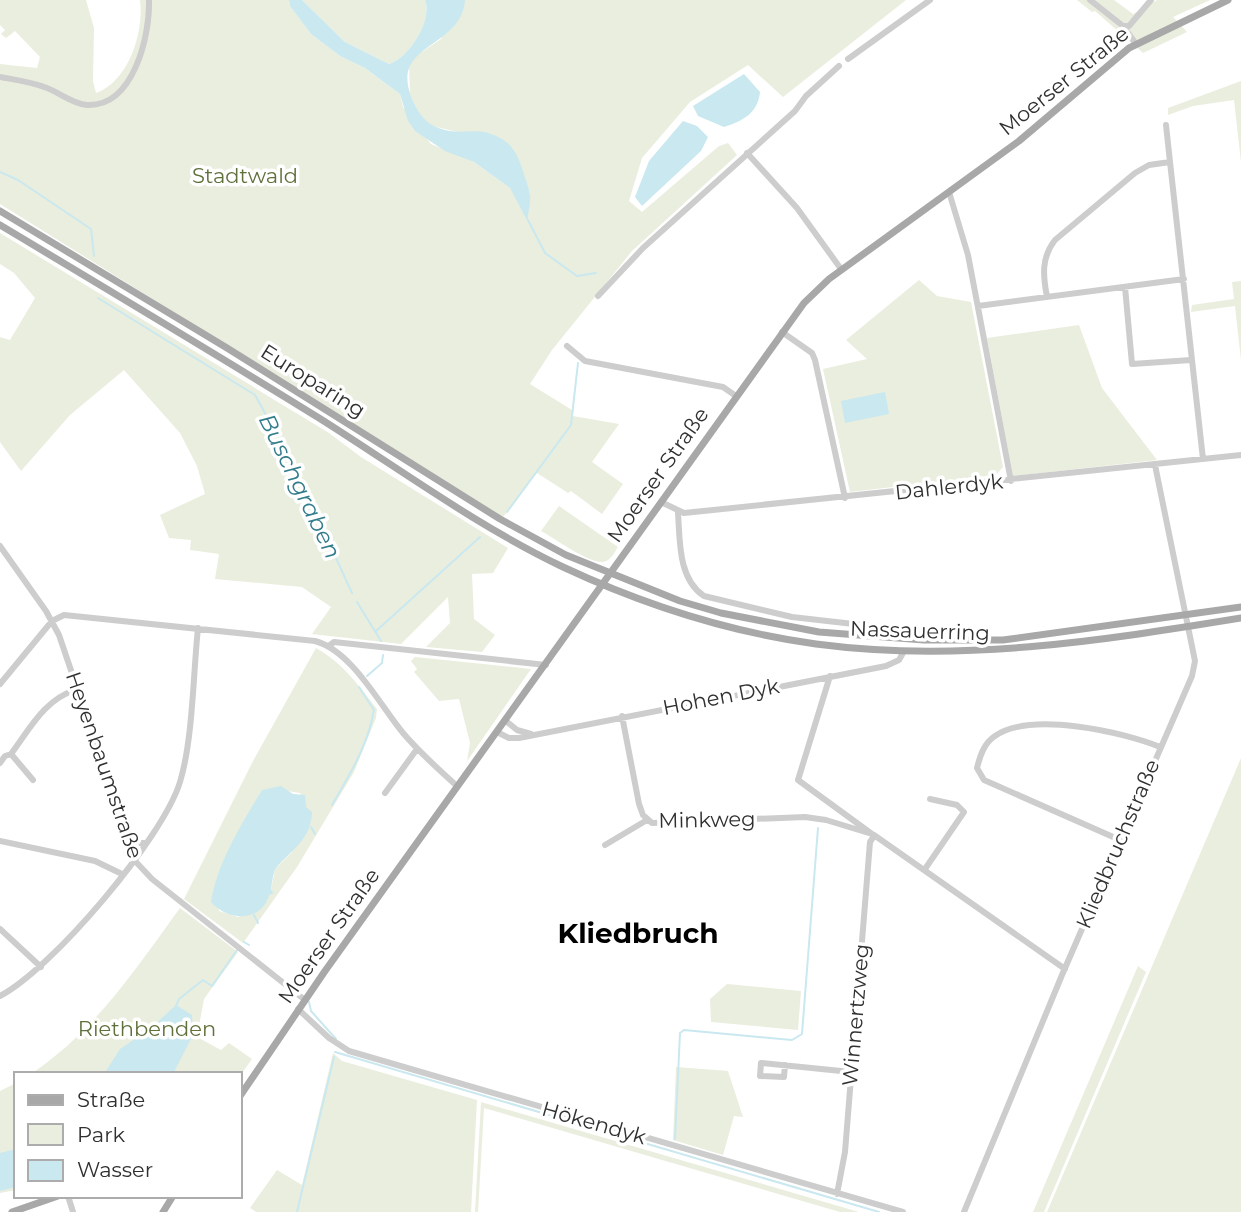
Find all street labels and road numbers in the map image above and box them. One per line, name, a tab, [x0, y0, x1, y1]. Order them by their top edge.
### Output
street label: Moerser Straße	[994, 21, 1133, 140]
street label: Europaring	[256, 339, 370, 423]
street label: Moerser Straße	[602, 402, 714, 547]
street label: Dahlerdyk	[894, 468, 1005, 505]
street label: Nassauerring	[850, 616, 990, 645]
street label: Heyenbaumstraße	[61, 668, 148, 862]
street label: Hohen Dyk	[661, 673, 782, 720]
street label: Kliedbruchstraße	[1071, 756, 1164, 932]
street label: Minkweg	[658, 806, 756, 833]
street label: Moerser Straße	[273, 863, 385, 1008]
street label: Winnertzweg	[837, 943, 874, 1087]
street label: Hökendyk	[539, 1096, 650, 1149]

